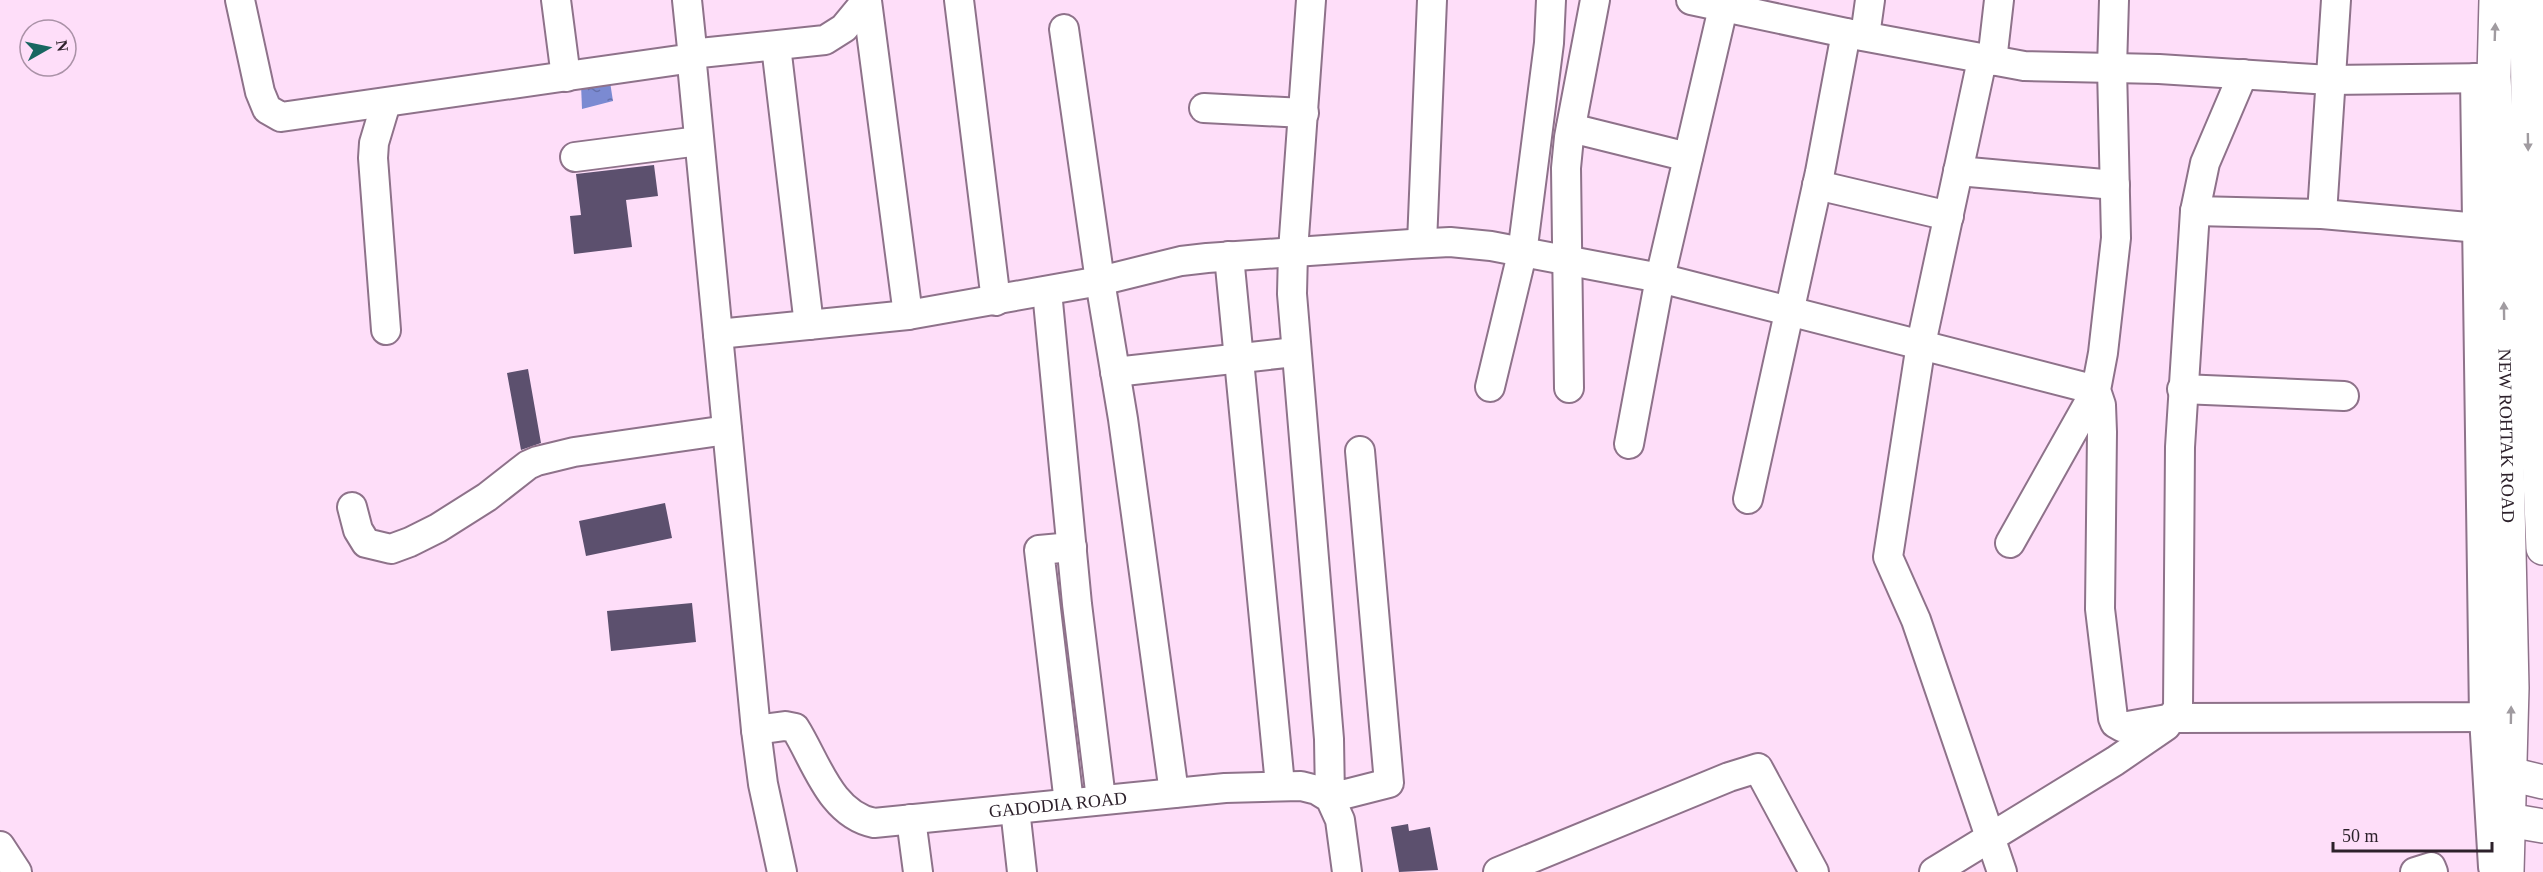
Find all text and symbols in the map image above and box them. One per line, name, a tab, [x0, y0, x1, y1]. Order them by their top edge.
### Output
north arrow	[18, 18, 78, 78]
one-way arrow	[2490, 22, 2500, 41]
text: N	[53, 39, 72, 53]
one-way arrow	[2523, 133, 2533, 152]
one-way arrow	[2499, 301, 2509, 320]
street label: NEW ROHTAK ROAD	[2495, 348, 2518, 523]
one-way arrow	[2506, 706, 2516, 725]
street label: GADODIA ROAD	[988, 788, 1128, 821]
scale bar	[2333, 815, 2492, 853]
text: 50 m	[2342, 826, 2379, 846]

